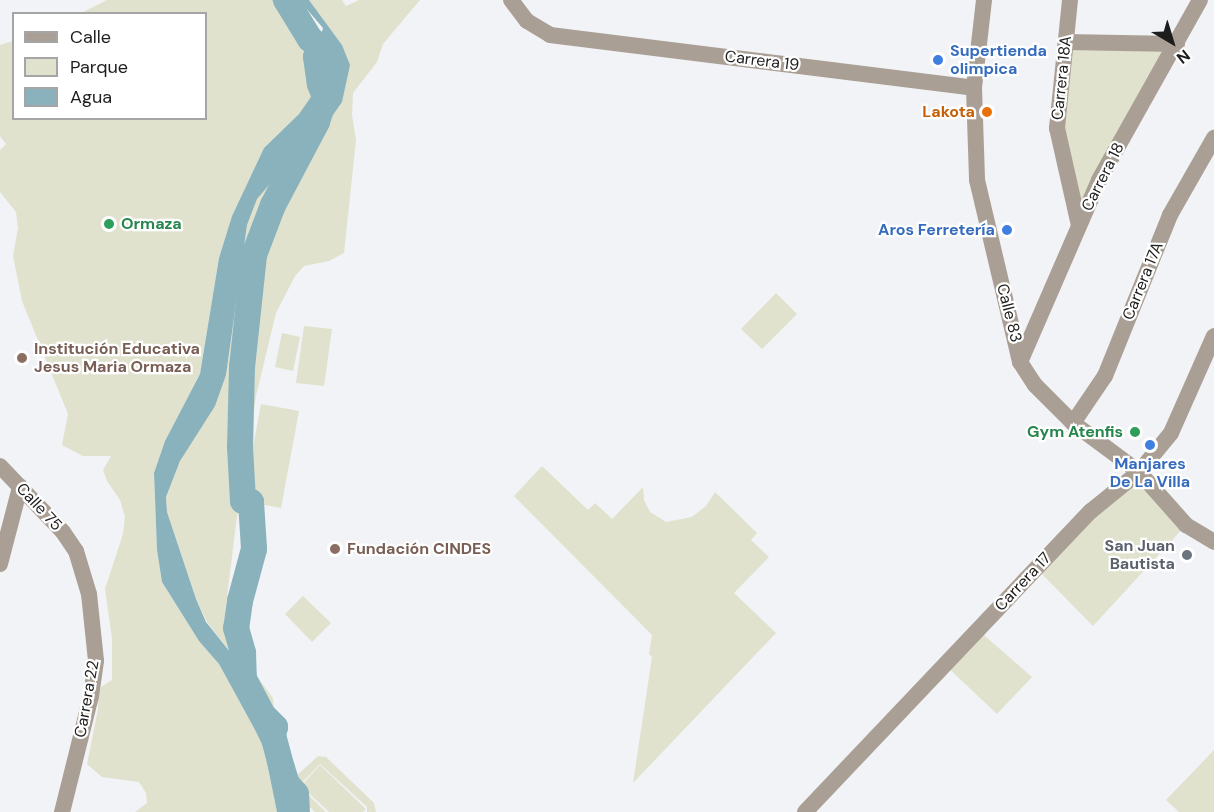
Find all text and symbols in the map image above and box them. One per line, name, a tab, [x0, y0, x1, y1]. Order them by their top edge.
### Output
legend	[12, 12, 207, 120]
north arrow	[1142, 12, 1202, 72]
text: Calle	[70, 25, 111, 49]
street label: Carrera 18A	[1048, 35, 1076, 121]
place label: Supertienda olimpica	[950, 41, 1047, 79]
text: N	[1172, 45, 1194, 68]
street label: Carrera 19	[724, 47, 800, 75]
marker: Supertienda olimpica	[931, 53, 945, 67]
text: Parque	[70, 55, 128, 79]
text: Agua	[70, 85, 112, 109]
place label: Lakota	[922, 102, 975, 122]
marker: Lakota	[980, 105, 994, 119]
street label: Carrera 18	[1078, 139, 1128, 215]
place label: Ormaza	[121, 214, 182, 234]
marker: Ormaza	[102, 217, 116, 231]
place label: Aros Ferretería	[878, 220, 995, 240]
marker: Aros Ferretería	[1000, 223, 1014, 237]
street label: Carrera 17A	[1119, 239, 1167, 323]
street label: Calle 83	[992, 282, 1026, 344]
place label: Institución Educativa Jesus Maria Ormaza	[34, 339, 200, 377]
marker: Institución Educativa Jesus Maria Ormaza	[15, 351, 29, 365]
place label: Gym Atenfis	[1027, 422, 1123, 442]
marker: Gym Atenfis	[1128, 425, 1142, 439]
marker: Manjares De La Villa	[1143, 438, 1157, 452]
place label: Manjares De La Villa	[1110, 454, 1190, 492]
street label: Calle 75	[12, 479, 66, 535]
place label: San Juan Bautista	[1105, 536, 1175, 574]
place label: Fundación CINDES	[347, 539, 491, 559]
marker: Fundación CINDES	[328, 542, 342, 556]
marker: San Juan Bautista	[1180, 548, 1194, 562]
street label: Carrera 17	[991, 549, 1055, 615]
street label: Carrera 22	[71, 659, 103, 739]

